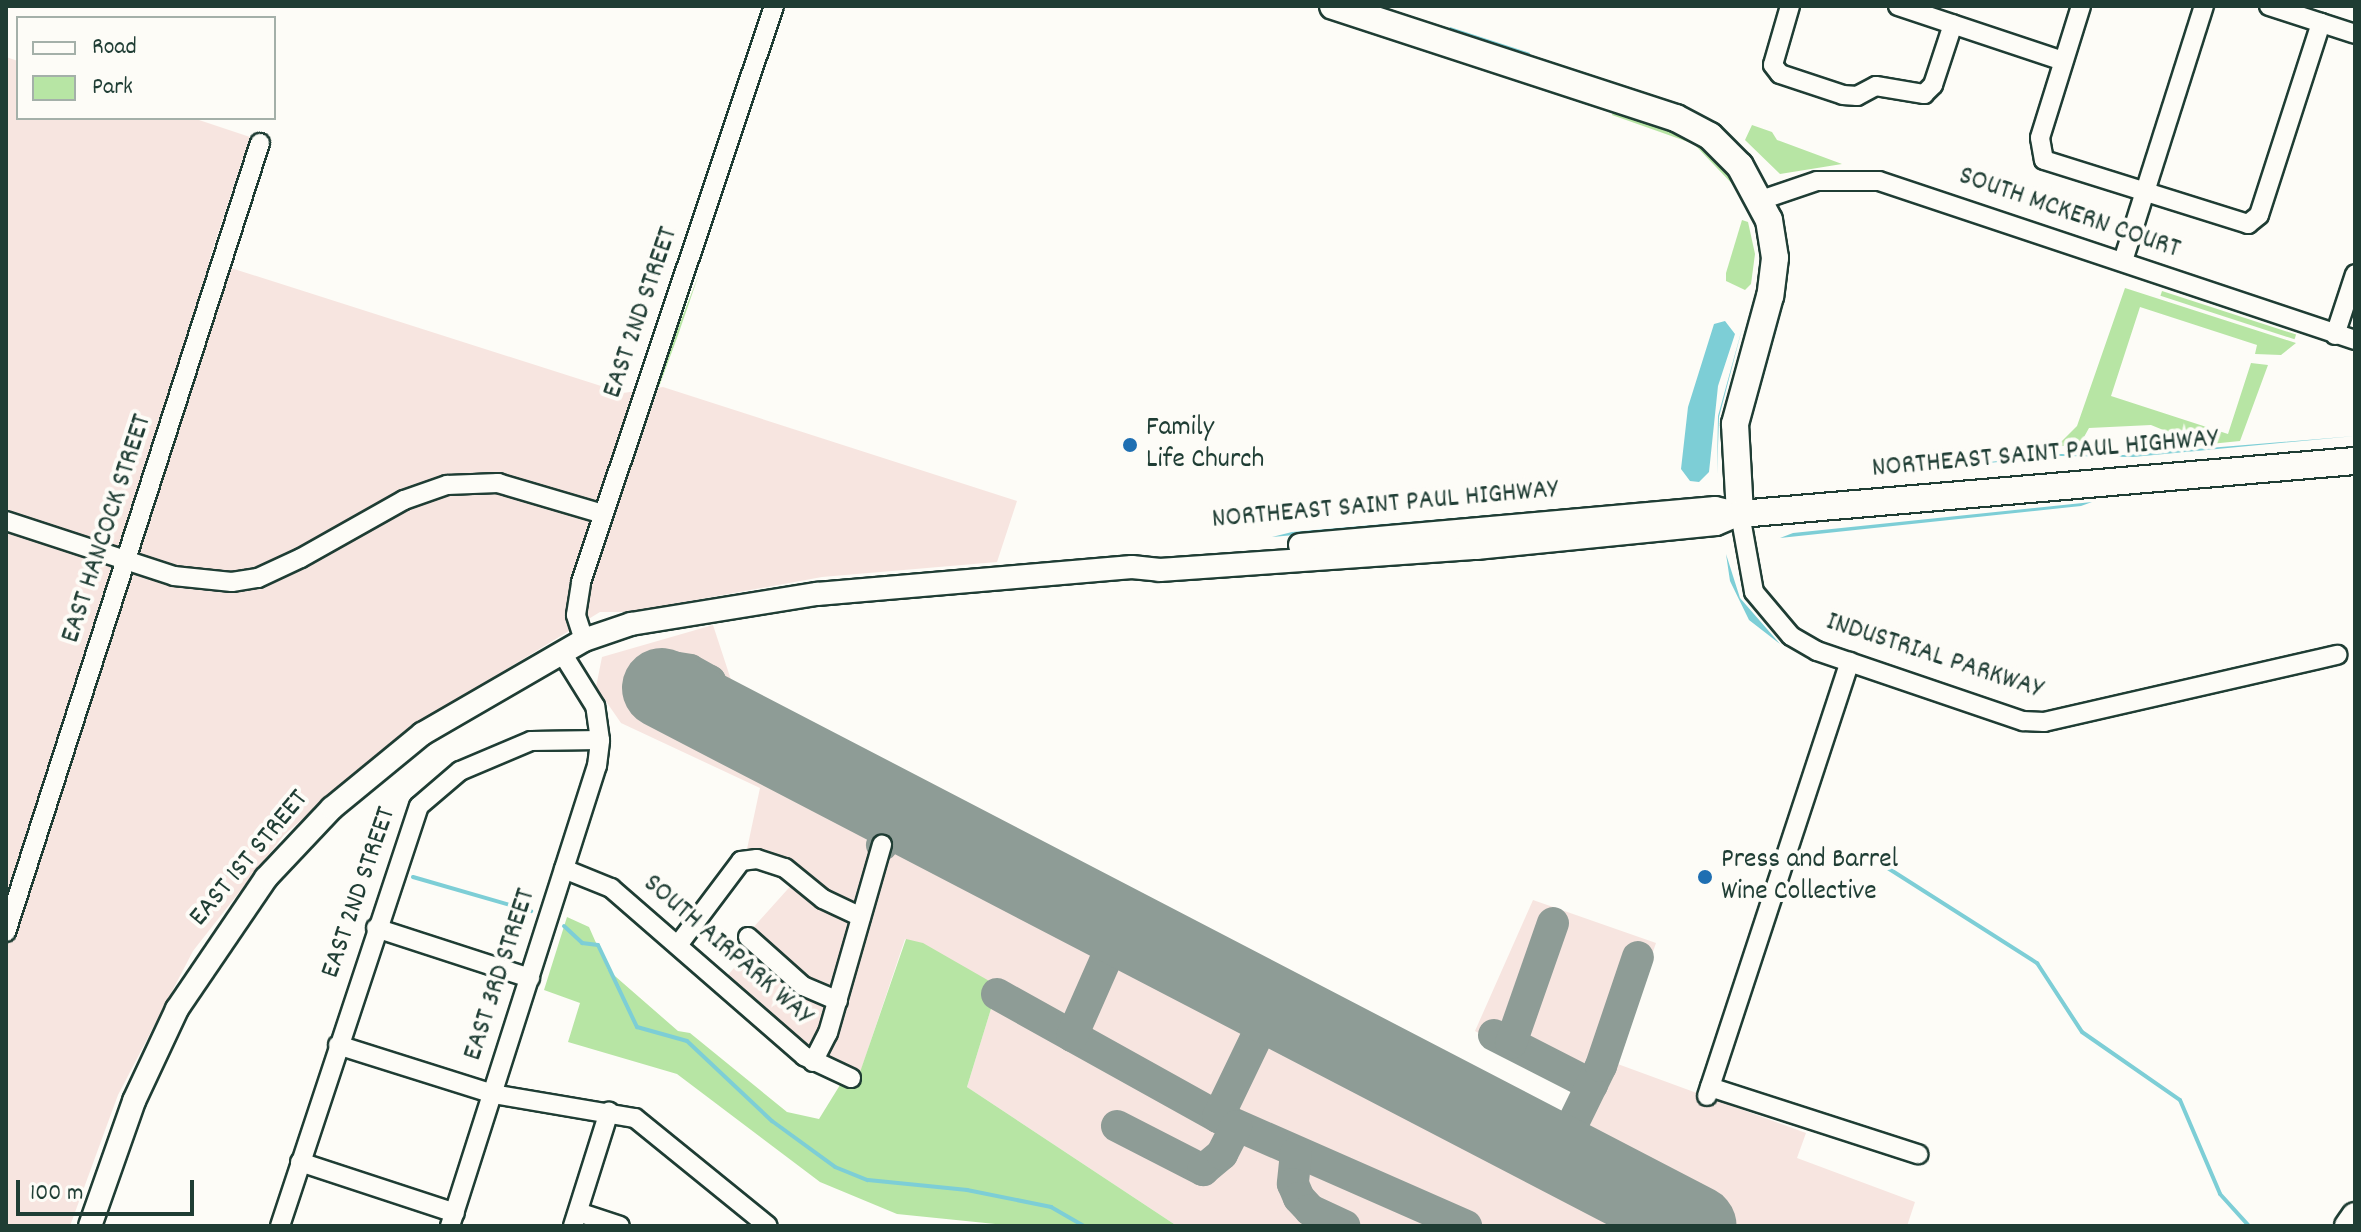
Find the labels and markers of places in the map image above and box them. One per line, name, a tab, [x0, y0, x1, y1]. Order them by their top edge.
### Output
place label: Family Life Church	[1146, 412, 1264, 478]
marker: Family Life Church	[1121, 436, 1139, 454]
place label: Press and Barrel Wine Collective	[1721, 844, 1898, 910]
marker: Press and Barrel Wine Collective	[1696, 868, 1714, 886]

